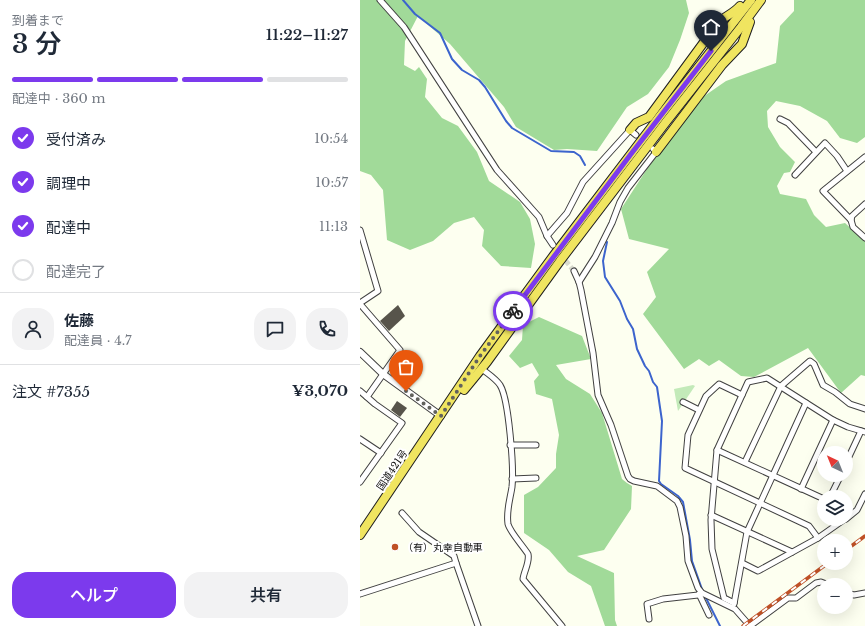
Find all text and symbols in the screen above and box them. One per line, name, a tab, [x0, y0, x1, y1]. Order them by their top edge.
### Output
pin	[694, 10, 728, 51]
text: 到着まで	[12, 12, 64, 29]
icon: home	[700, 16, 722, 38]
text: 11:22–11:27	[266, 25, 348, 44]
text: 3 分	[12, 28, 61, 60]
text: 配達中 · 360 m	[12, 90, 106, 107]
icon: check	[12, 127, 34, 149]
text: 受付済み	[46, 130, 106, 149]
text: 10:54	[314, 130, 348, 147]
icon: check	[12, 171, 34, 193]
text: 調理中	[46, 174, 91, 193]
text: 10:57	[315, 174, 348, 191]
icon: check	[12, 215, 34, 237]
text: 配達中	[46, 218, 91, 237]
text: 11:13	[319, 218, 348, 235]
text: 配達完了	[46, 262, 106, 281]
courier	[493, 291, 533, 331]
icon: bike	[502, 300, 524, 322]
button: person	[12, 308, 54, 350]
button: chat	[254, 308, 296, 350]
button: phone	[306, 308, 348, 350]
text: 佐藤	[64, 311, 94, 330]
text: 配達員 · 4.7	[64, 332, 132, 349]
pin	[389, 350, 423, 391]
icon: bag	[395, 356, 417, 378]
text: ¥3,070	[292, 381, 348, 400]
text: 注文 #7355	[12, 382, 90, 401]
north arrow	[817, 446, 853, 482]
map controls	[817, 446, 853, 614]
street label: 国道421号	[374, 447, 410, 493]
button: layers	[817, 490, 853, 526]
button: +	[817, 534, 853, 570]
place label: （有）丸幸自動車	[403, 541, 483, 554]
marker: （有）丸幸自動車	[390, 542, 400, 552]
button: ヘルプ	[12, 572, 176, 618]
button: 共有	[184, 572, 348, 618]
button: −	[817, 578, 853, 614]

